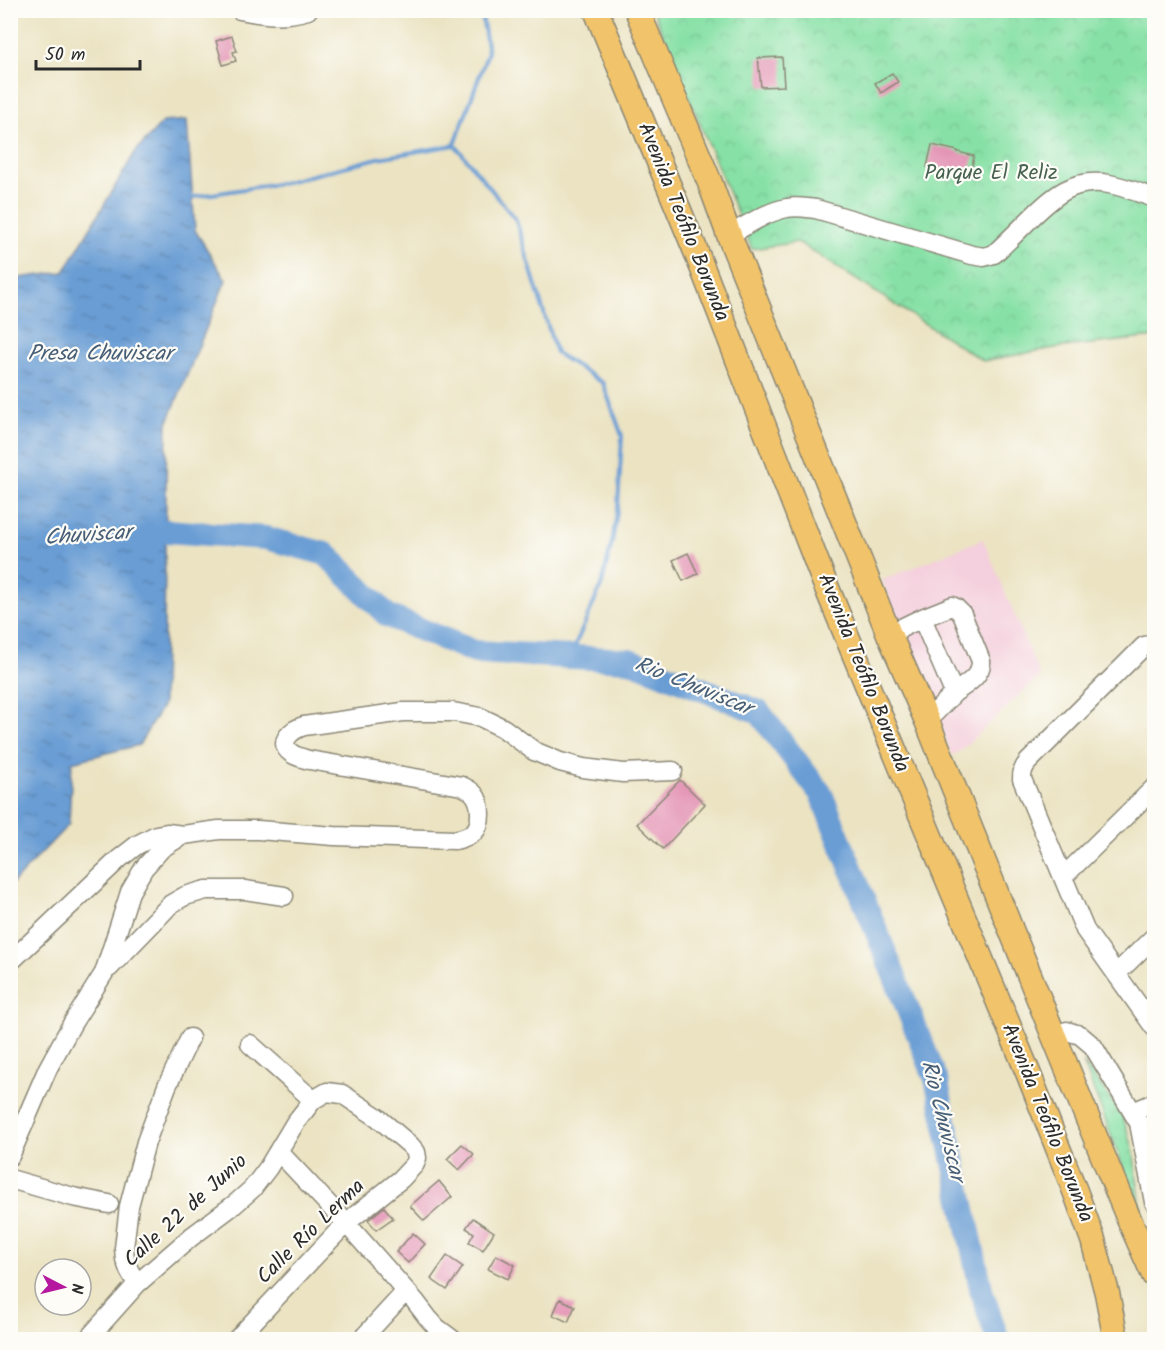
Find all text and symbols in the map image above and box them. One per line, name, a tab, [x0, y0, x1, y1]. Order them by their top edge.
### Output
scale bar	[36, 33, 140, 71]
text: 50 m	[45, 41, 85, 70]
street label: Avenida Teófilo Borunda	[628, 118, 738, 326]
park label: Parque El Reliz	[924, 157, 1058, 190]
water label: Presa Chuviscar	[28, 337, 177, 372]
water label: Chuviscar	[43, 515, 137, 556]
street label: Avenida Teófilo Borunda	[808, 569, 918, 777]
water label: Rio Chuviscar	[629, 648, 761, 728]
street label: Avenida Teófilo Borunda	[992, 1019, 1102, 1227]
water label: Rio Chuviscar	[910, 1057, 975, 1190]
street label: Calle 22 de Junio	[116, 1146, 256, 1276]
street label: Calle Río Lerma	[249, 1171, 373, 1293]
north arrow	[33, 1257, 93, 1317]
text: N	[63, 1282, 89, 1295]

